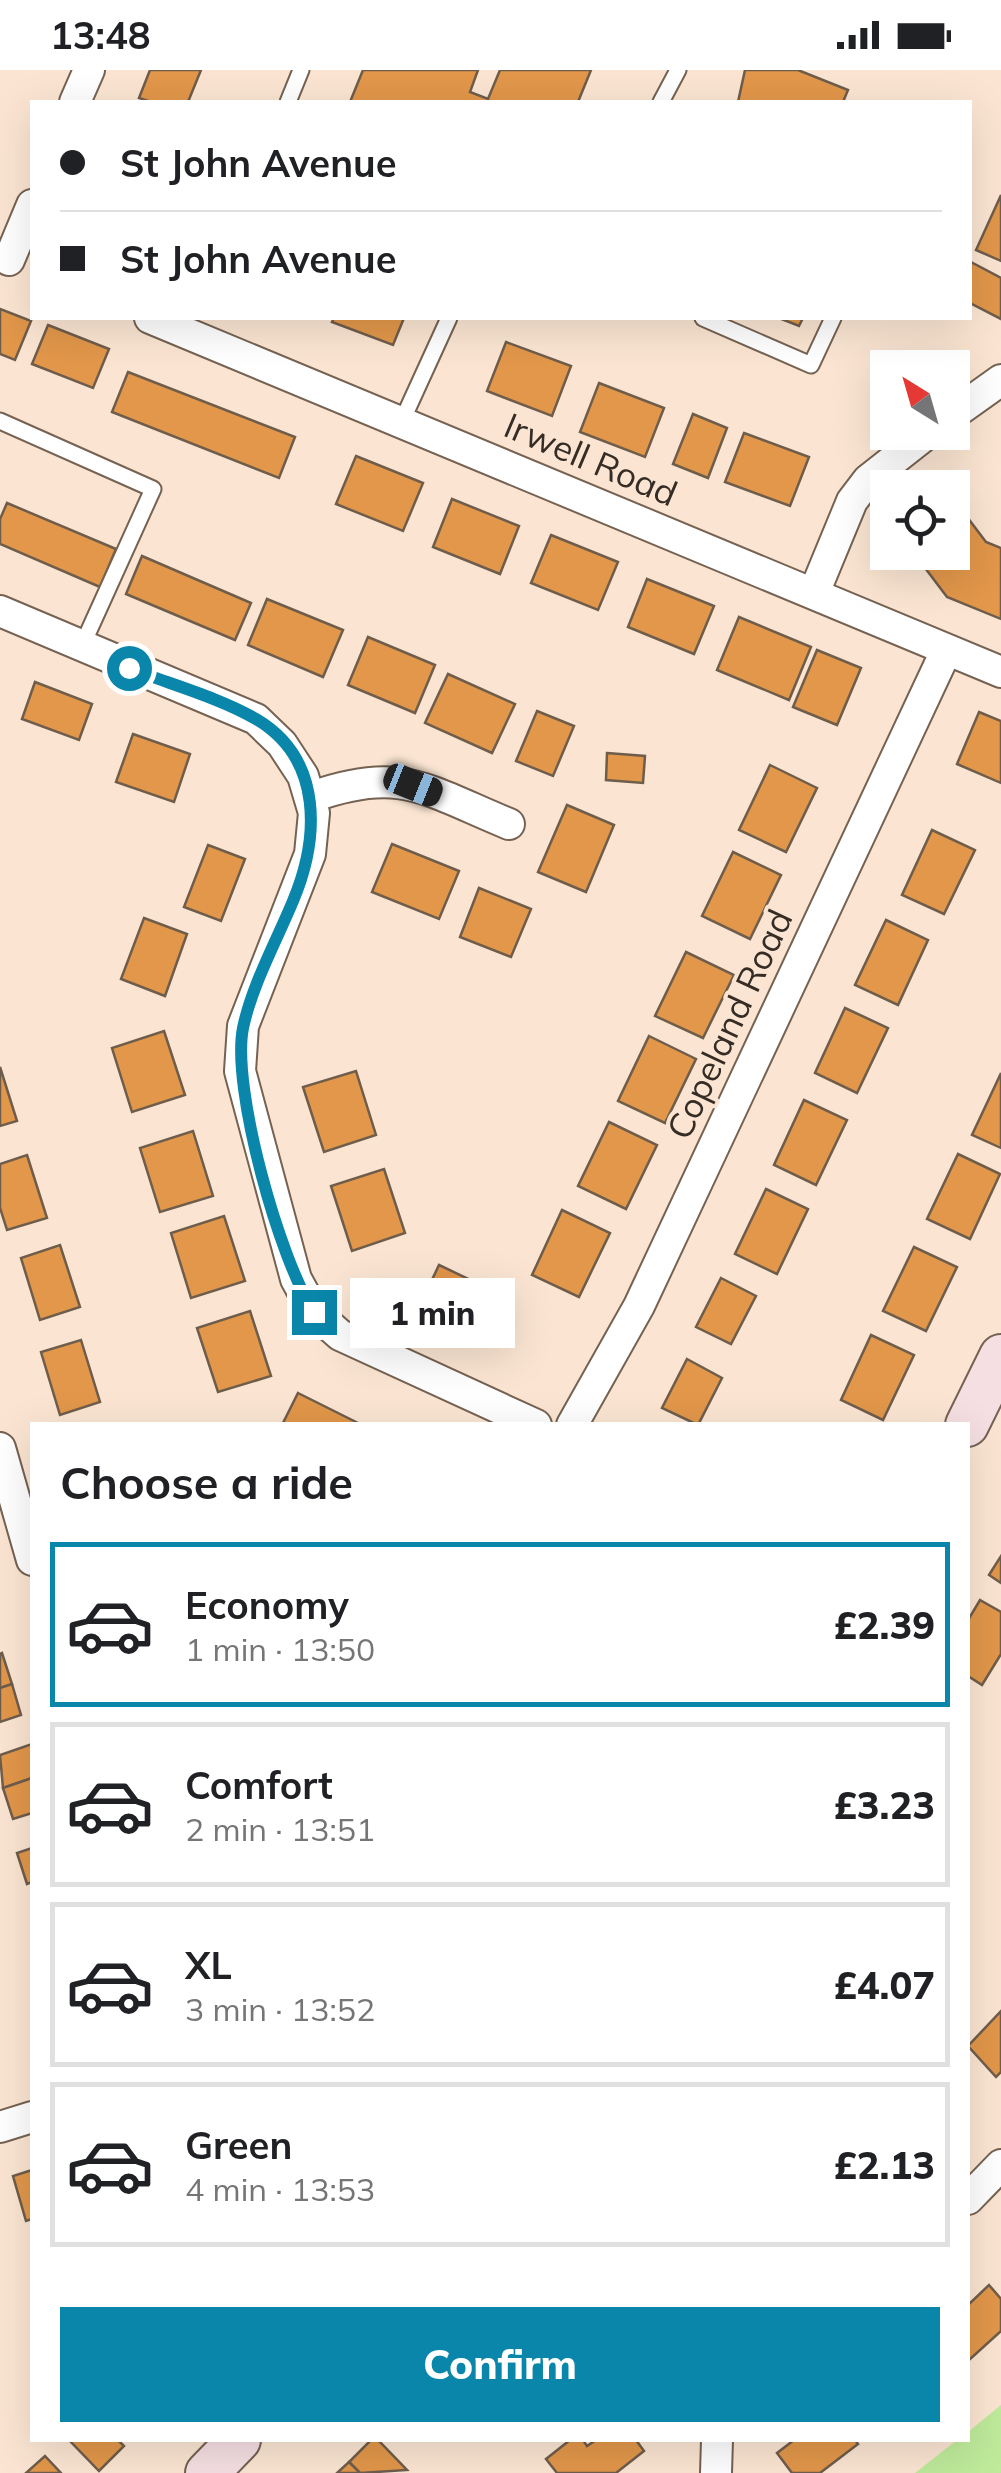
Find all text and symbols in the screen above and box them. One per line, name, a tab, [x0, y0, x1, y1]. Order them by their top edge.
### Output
text: 13:48	[50, 11, 151, 59]
text: St John Avenue	[120, 139, 397, 187]
text: St John Avenue	[120, 235, 397, 283]
north arrow	[870, 350, 970, 450]
map controls	[870, 350, 970, 570]
street label: Irwell Road	[498, 403, 684, 515]
button: locate	[870, 470, 970, 570]
route start	[107, 646, 152, 691]
car	[380, 760, 446, 810]
street label: Copeland Road	[657, 902, 801, 1146]
callout: 1 min	[349, 1277, 514, 1347]
route end	[292, 1290, 337, 1335]
text: 1 min	[390, 1293, 475, 1333]
text: Choose a ride	[60, 1454, 353, 1510]
icon: car	[65, 1580, 155, 1670]
text: Economy	[185, 1581, 349, 1629]
text: £2.39	[834, 1601, 935, 1649]
text: 1 min · 13:50	[185, 1629, 375, 1669]
icon: car	[65, 1760, 155, 1850]
text: Comfort	[185, 1761, 333, 1809]
text: £3.23	[834, 1781, 935, 1829]
text: 2 min · 13:51	[185, 1809, 375, 1849]
icon: car	[65, 1940, 155, 2030]
text: XL	[185, 1941, 232, 1989]
text: £4.07	[834, 1961, 935, 2009]
text: 3 min · 13:52	[185, 1989, 375, 2029]
icon: car	[65, 2120, 155, 2210]
text: Green	[185, 2121, 292, 2169]
text: £2.13	[834, 2141, 935, 2189]
text: 4 min · 13:53	[185, 2169, 375, 2209]
button: Confirm	[60, 2307, 940, 2422]

